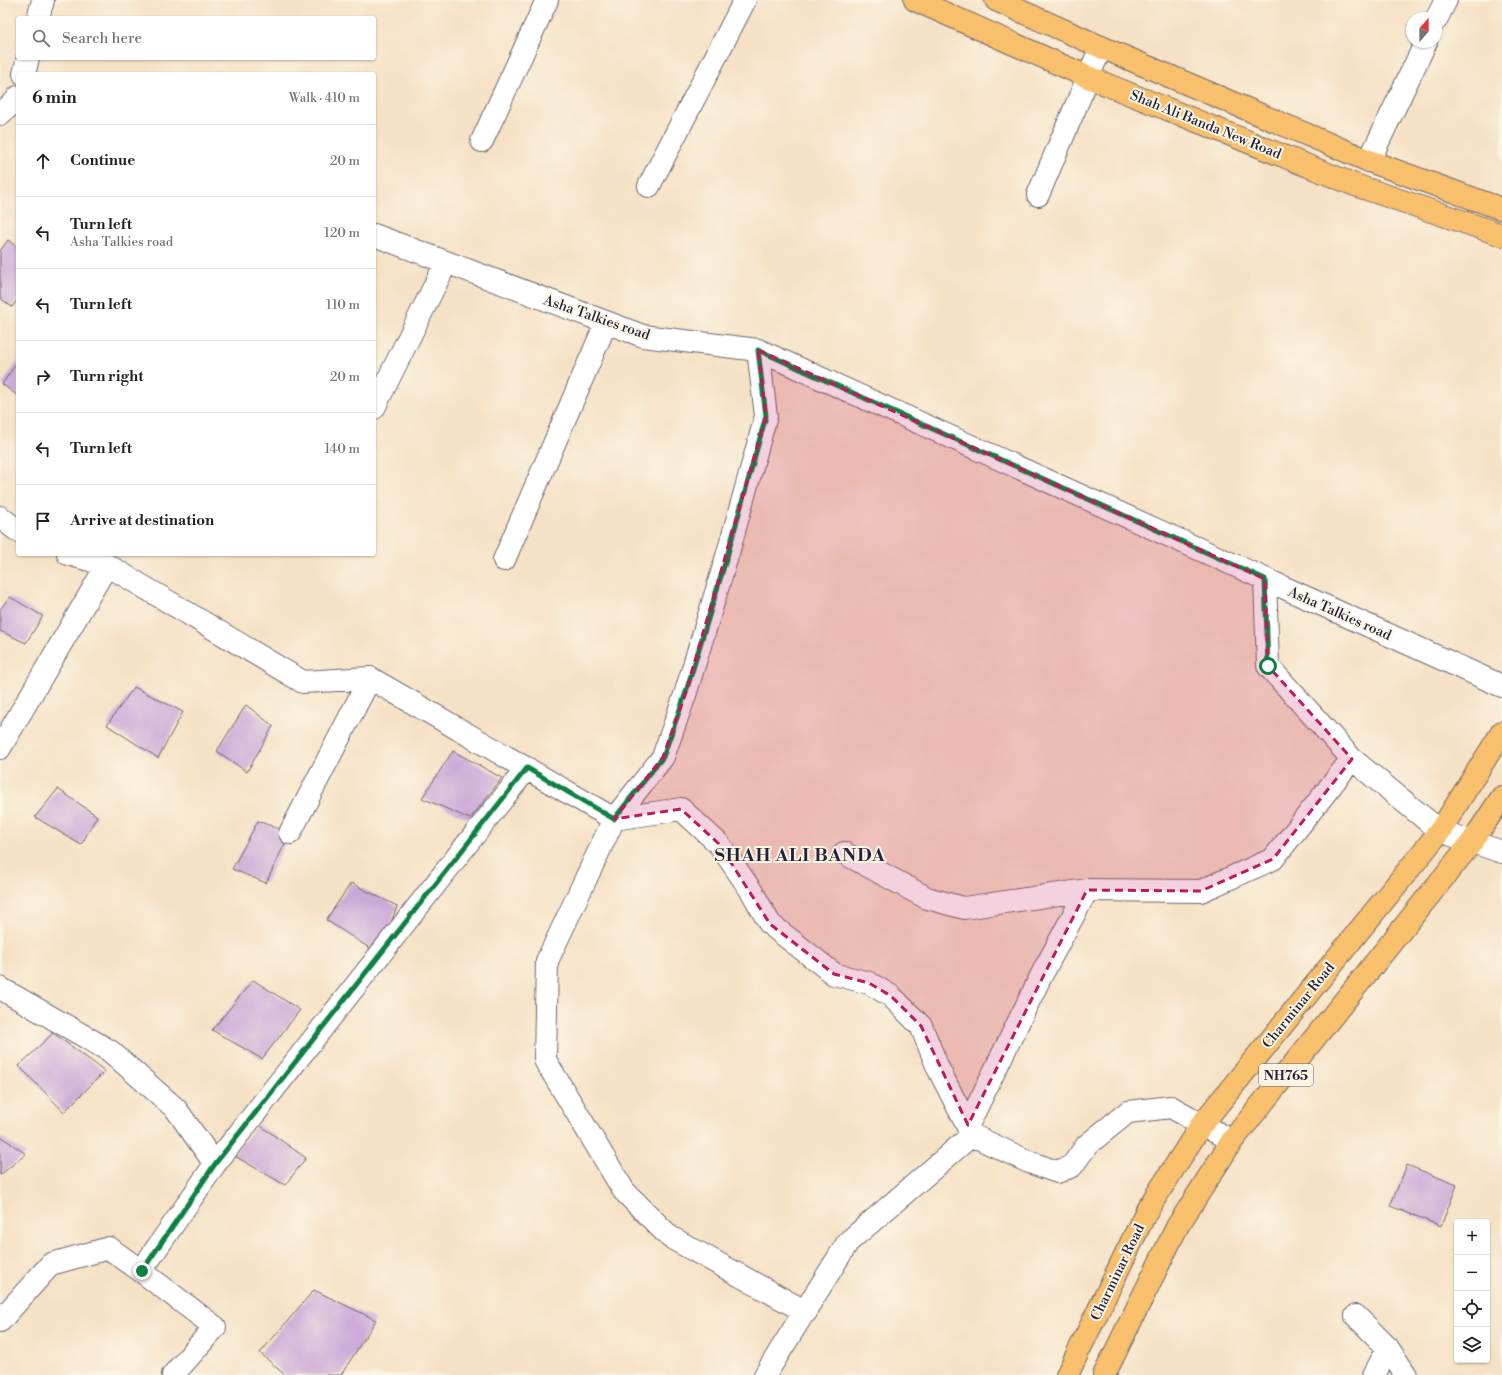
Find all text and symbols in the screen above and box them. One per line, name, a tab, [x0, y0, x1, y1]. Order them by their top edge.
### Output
north arrow	[1406, 12, 1442, 48]
search box	[16, 16, 376, 60]
icon: search	[30, 27, 52, 49]
text: Search here	[62, 29, 142, 48]
street label: Shah Ali Banda New Road	[1127, 86, 1284, 164]
text: 6 min	[32, 87, 77, 109]
text: Walk · 410 m	[289, 90, 360, 106]
icon: ahead	[32, 150, 54, 172]
text: Continue	[70, 151, 135, 170]
text: 20 m	[330, 153, 360, 169]
text: Turn left	[70, 215, 132, 234]
icon: left	[32, 222, 54, 244]
text: 120 m	[324, 225, 360, 241]
text: Asha Talkies road	[70, 234, 173, 250]
street label: Asha Talkies road	[540, 291, 652, 345]
icon: left	[32, 294, 54, 316]
text: Turn left	[70, 295, 132, 314]
text: 110 m	[326, 297, 360, 313]
icon: right	[32, 366, 54, 388]
text: Turn right	[70, 367, 144, 386]
text: 20 m	[330, 369, 360, 385]
icon: left	[32, 438, 54, 460]
text: Turn left	[70, 439, 132, 458]
text: 140 m	[324, 441, 360, 457]
icon: arrive	[32, 510, 54, 532]
text: Arrive at destination	[70, 511, 214, 530]
street label: Asha Talkies road	[1284, 583, 1394, 645]
route start	[1259, 657, 1277, 675]
district label: SHAH ALI BANDA	[714, 844, 886, 867]
street label: Charminar Road	[1259, 959, 1339, 1052]
road number: NH765	[1259, 1064, 1313, 1086]
map controls	[1454, 1219, 1490, 1363]
button: +	[1454, 1219, 1490, 1255]
street label: Charminar Road	[1087, 1221, 1149, 1324]
button: −	[1454, 1255, 1490, 1291]
route end	[133, 1262, 151, 1280]
button: locate	[1454, 1291, 1490, 1327]
button: layers	[1454, 1327, 1490, 1363]

